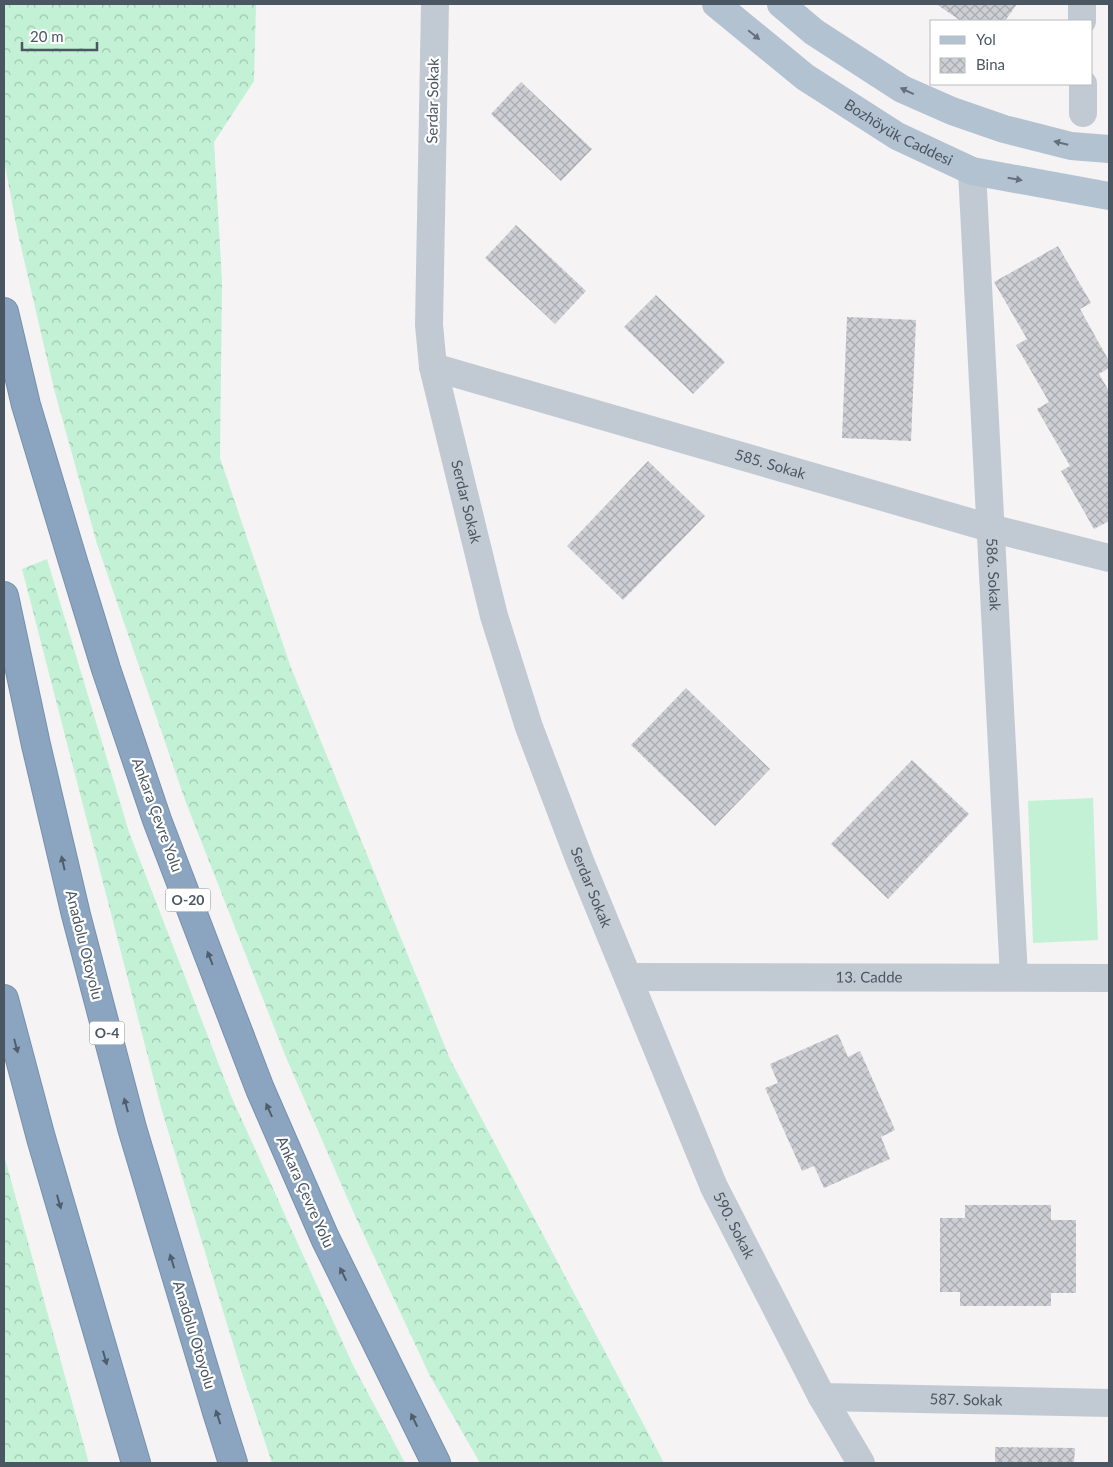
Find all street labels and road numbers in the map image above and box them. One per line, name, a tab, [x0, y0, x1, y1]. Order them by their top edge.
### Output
street label: Serdar Sokak	[422, 58, 442, 144]
street label: Bozhöyük Caddesi	[841, 95, 956, 169]
street label: 585. Sokak	[733, 445, 808, 482]
street label: Serdar Sokak	[448, 458, 486, 546]
street label: 586. Sokak	[983, 538, 1005, 612]
street label: Ankara Çevre Yolu	[129, 755, 187, 874]
street label: Serdar Sokak	[568, 844, 617, 930]
street label: Anadolu Otoyolu	[63, 888, 107, 1001]
road number: O-20	[166, 888, 210, 912]
street label: 13. Cadde	[835, 967, 903, 986]
road number: O-4	[90, 1021, 124, 1044]
street label: Ankara Çevre Yolu	[273, 1133, 339, 1250]
street label: 590. Sokak	[710, 1188, 759, 1262]
street label: Anadolu Otoyolu	[170, 1278, 220, 1391]
street label: 587. Sokak	[929, 1389, 1003, 1409]

